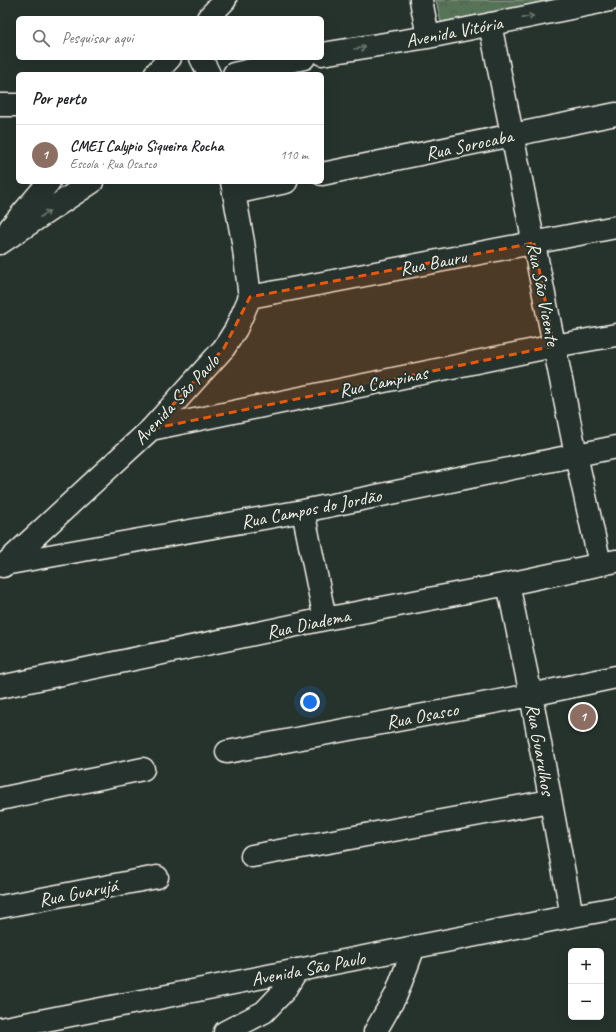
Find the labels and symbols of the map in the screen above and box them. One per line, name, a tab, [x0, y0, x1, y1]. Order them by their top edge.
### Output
street label: Avenida Vitória	[404, 11, 506, 53]
one-way arrow	[521, 12, 534, 20]
one-way arrow	[354, 44, 367, 52]
street label: Rua Sorocaba	[423, 124, 517, 166]
one-way arrow	[39, 210, 50, 218]
street label: Rua São Vicente	[521, 241, 565, 350]
street label: Rua Bauru	[398, 244, 470, 281]
street label: Avenida São Paulo	[129, 348, 226, 450]
street label: Rua Campinas	[337, 360, 432, 403]
street label: Rua Campos do Jordão	[239, 483, 384, 534]
street label: Rua Diadema	[264, 603, 354, 645]
your location	[300, 692, 320, 712]
street label: Rua Osasco	[384, 697, 462, 735]
street label: Rua Guarulhos	[520, 702, 560, 799]
pin: 1	[570, 702, 596, 732]
street label: Rua Guarujá	[37, 873, 121, 912]
street label: Avenida São Paulo	[249, 946, 368, 992]

